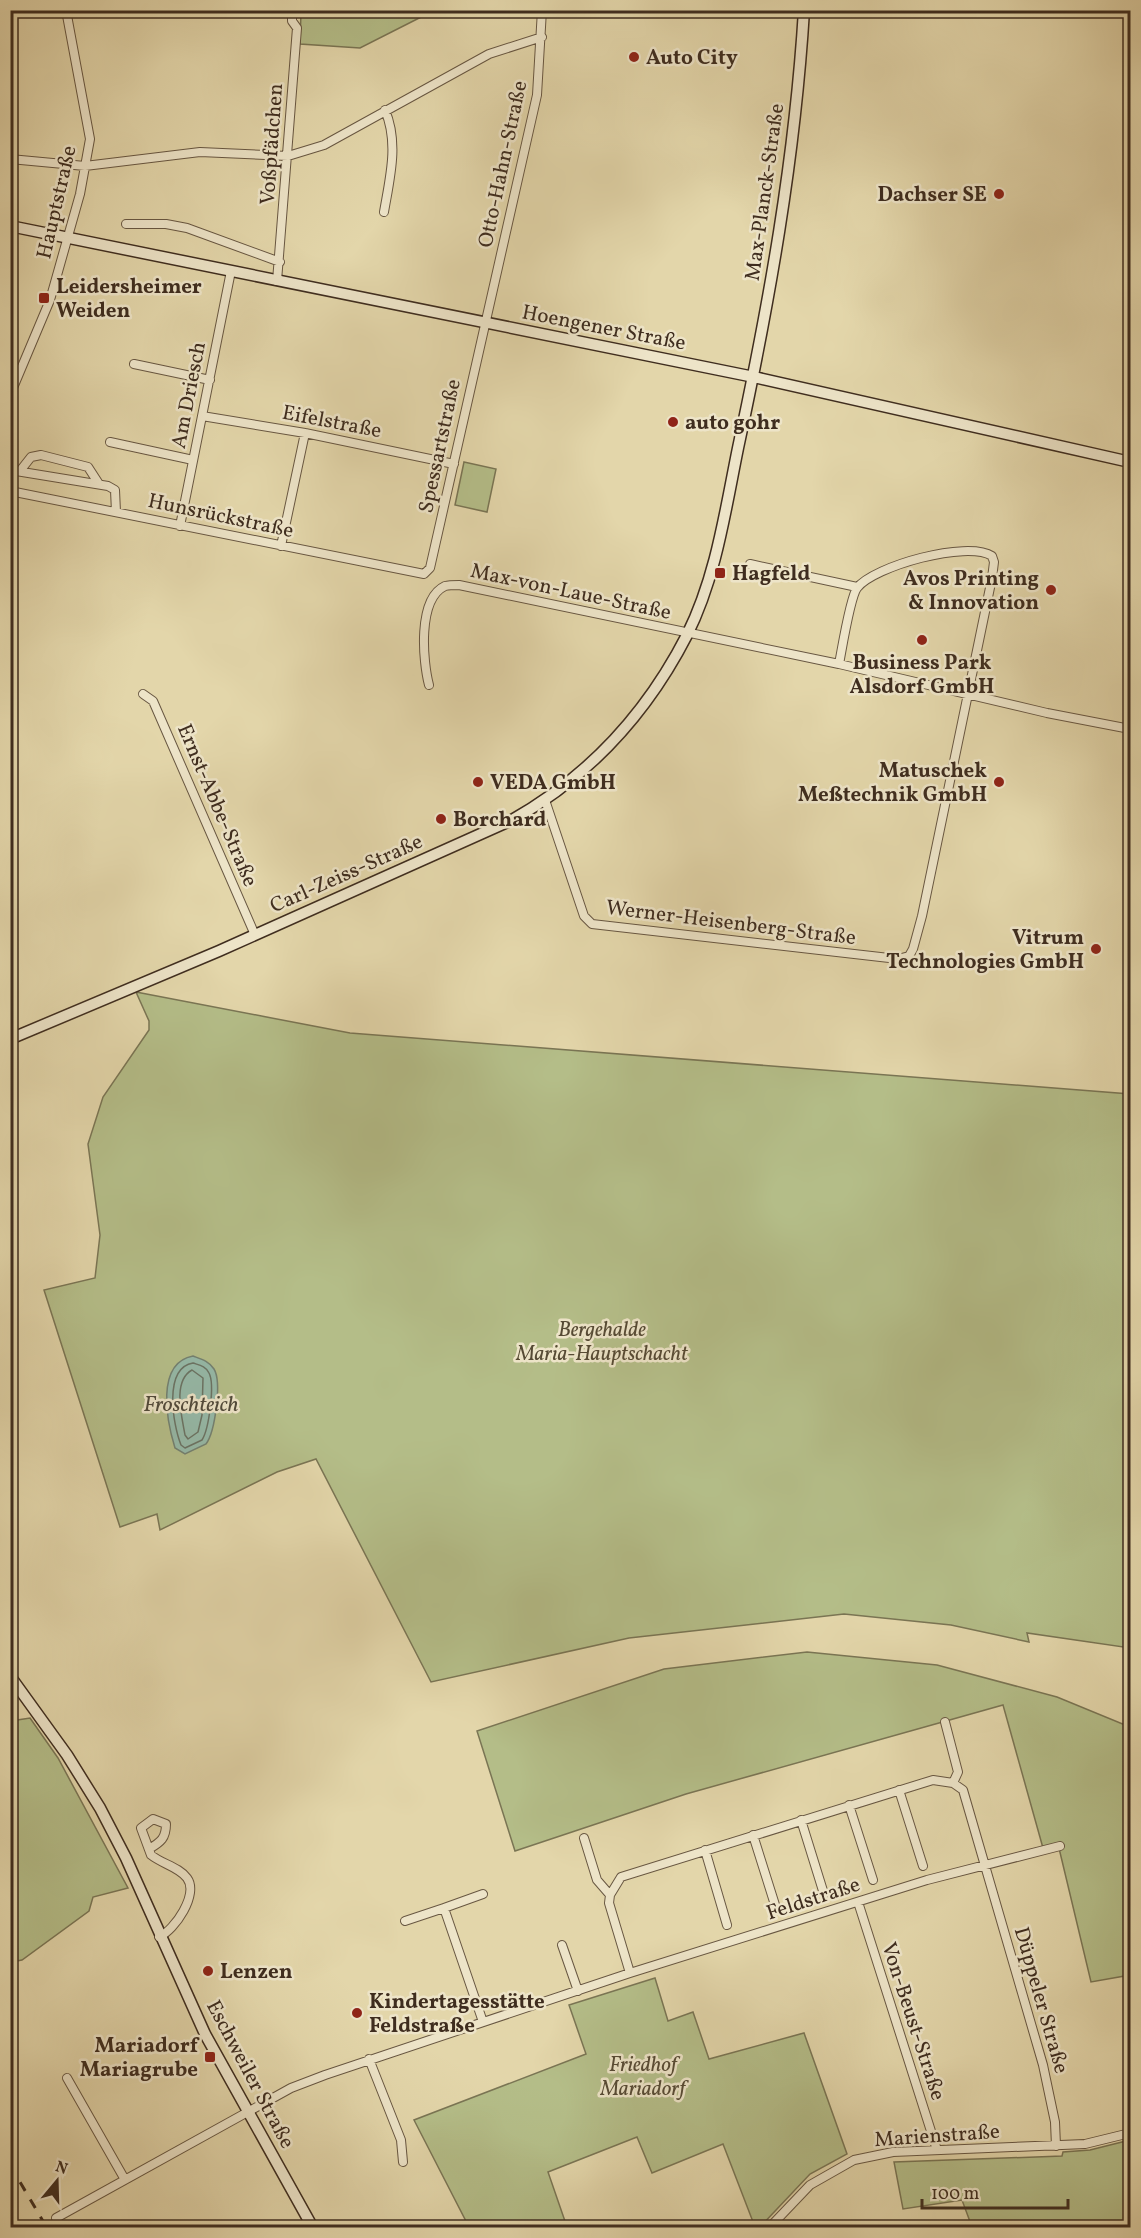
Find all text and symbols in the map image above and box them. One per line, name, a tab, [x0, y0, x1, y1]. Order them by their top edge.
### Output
place label: Auto City	[646, 44, 738, 73]
marker: Auto City	[627, 50, 641, 64]
street label: Otto-Hahn-Straße	[472, 78, 535, 250]
street label: Voßpfädchen	[254, 82, 291, 206]
street label: Max-Planck-Straße	[739, 102, 792, 283]
street label: Hauptstraße	[30, 143, 85, 262]
place label: Dachser SE	[877, 181, 987, 210]
marker: Dachser SE	[992, 187, 1006, 201]
place label: Leidersheimer Weiden	[56, 273, 202, 326]
marker: Leidersheimer Weiden	[37, 291, 51, 305]
street label: Hoengener Straße	[519, 298, 688, 359]
street label: Am Driesch	[165, 339, 214, 451]
street label: Spessartstraße	[412, 377, 469, 516]
street label: Eifelstraße	[280, 399, 384, 446]
place label: auto gohr	[685, 409, 780, 438]
marker: auto gohr	[666, 415, 680, 429]
street label: Hunsrückstraße	[145, 487, 296, 546]
street label: Max-von-Laue-Straße	[468, 557, 674, 628]
place label: Hagfeld	[732, 560, 810, 589]
place label: Avos Printing & Innovation	[903, 565, 1039, 618]
marker: Hagfeld	[713, 566, 727, 580]
marker: Avos Printing & Innovation	[1044, 583, 1058, 597]
marker: Business Park Alsdorf GmbH	[915, 633, 929, 647]
place label: Business Park Alsdorf GmbH	[850, 649, 994, 702]
street label: Ernst-Abbe-Straße	[169, 720, 264, 892]
place label: Matuschek Meßtechnik GmbH	[798, 757, 987, 810]
place label: VEDA GmbH	[490, 769, 616, 798]
marker: VEDA GmbH	[471, 775, 485, 789]
marker: Matuschek Meßtechnik GmbH	[992, 775, 1006, 789]
place label: Borchard	[453, 806, 547, 835]
marker: Borchard	[434, 812, 448, 826]
street label: Carl-Zeiss-Straße	[266, 828, 428, 921]
street label: Werner-Heisenberg-Straße	[604, 894, 858, 953]
place label: Vitrum Technologies GmbH	[886, 924, 1084, 977]
marker: Vitrum Technologies GmbH	[1089, 942, 1103, 956]
park label: Bergehalde Maria-Hauptschacht	[515, 1316, 689, 1369]
water label: Froschteich	[144, 1390, 239, 1421]
street label: Feldstraße	[763, 1871, 864, 1928]
street label: Düppeler Straße	[1006, 1924, 1075, 2077]
street label: Von-Beust-Straße	[873, 1939, 952, 2104]
place label: Lenzen	[220, 1958, 293, 1987]
marker: Lenzen	[201, 1964, 215, 1978]
place label: Kindertagesstätte Feldstraße	[369, 1988, 545, 2041]
street label: Eschweiler Straße	[198, 1995, 301, 2154]
marker: Kindertagesstätte Feldstraße	[350, 2006, 364, 2020]
place label: Mariadorf Mariagrube	[80, 2032, 200, 2085]
marker: Mariadorf Mariagrube	[203, 2050, 217, 2064]
park label: Friedhof Mariadorf	[600, 2051, 689, 2104]
street label: Marienstraße	[873, 2118, 1001, 2155]
north arrow	[27, 2151, 87, 2211]
text: N	[52, 2156, 71, 2181]
scale bar	[922, 2172, 1068, 2210]
text: 100 m	[931, 2182, 980, 2207]

